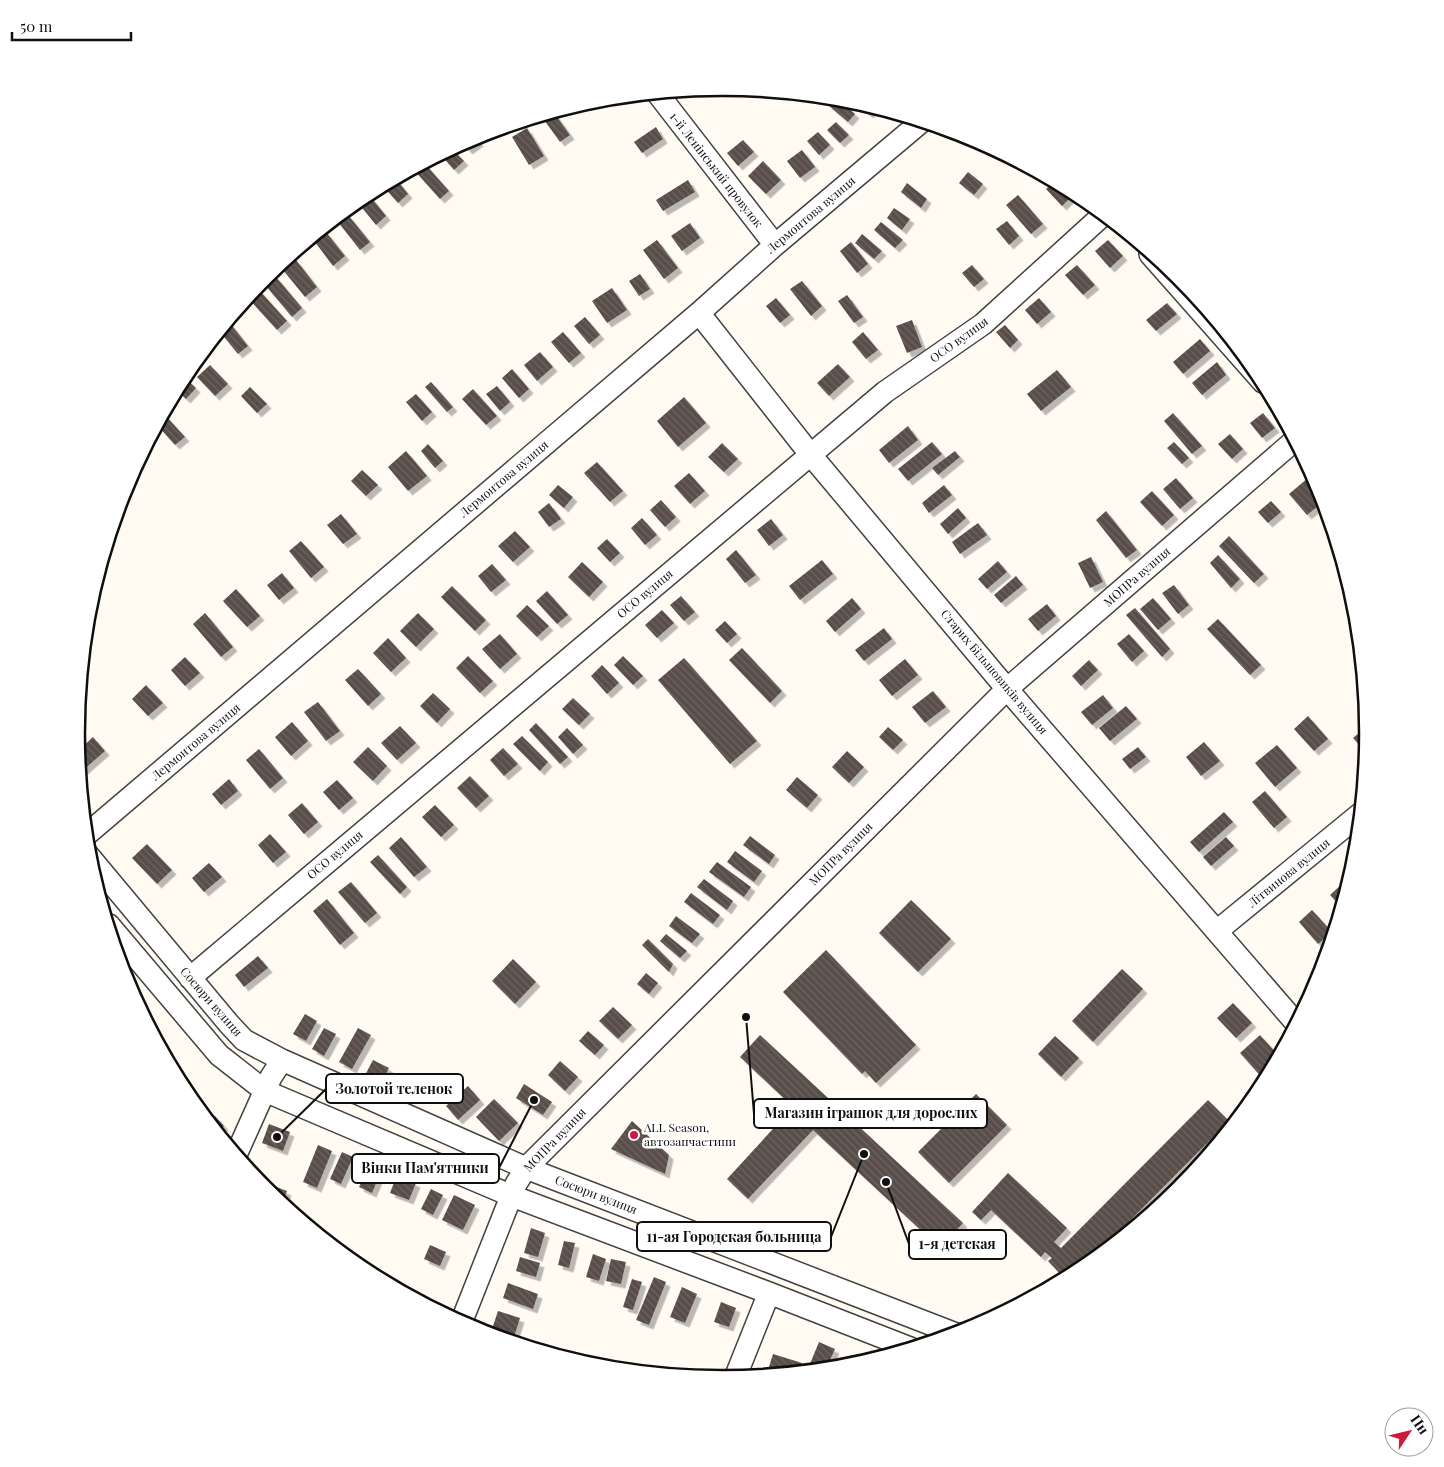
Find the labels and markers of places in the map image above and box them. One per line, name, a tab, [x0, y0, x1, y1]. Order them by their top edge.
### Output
callout: Золотой теленок	[326, 1074, 463, 1103]
callout: Магазин іграшок для дорослих	[754, 1099, 987, 1128]
place label: ALL Season, автозапчастини	[643, 1119, 737, 1149]
marker: ALL Season, автозапчастини	[628, 1129, 640, 1141]
callout: Вінки Пам'ятники	[352, 1154, 499, 1183]
callout: 11-ая Городская больница	[637, 1222, 831, 1251]
callout: 1-я детская	[909, 1230, 1006, 1259]

